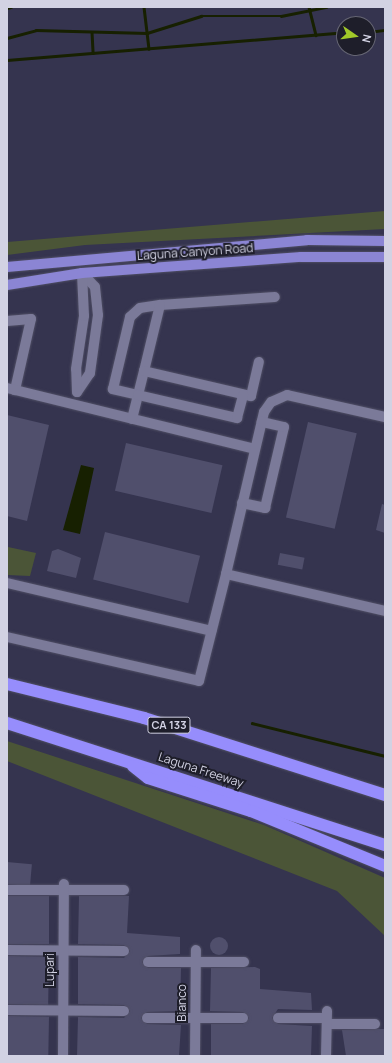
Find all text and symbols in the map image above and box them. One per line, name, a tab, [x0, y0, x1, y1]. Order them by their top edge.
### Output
north arrow	[336, 16, 376, 56]
text: N	[359, 33, 375, 44]
street label: Laguna Canyon Road	[136, 241, 254, 263]
road number: CA 133	[147, 716, 191, 734]
street label: Laguna Freeway	[157, 749, 245, 791]
street label: Lupari	[43, 953, 57, 987]
street label: Bianco	[175, 984, 189, 1022]

